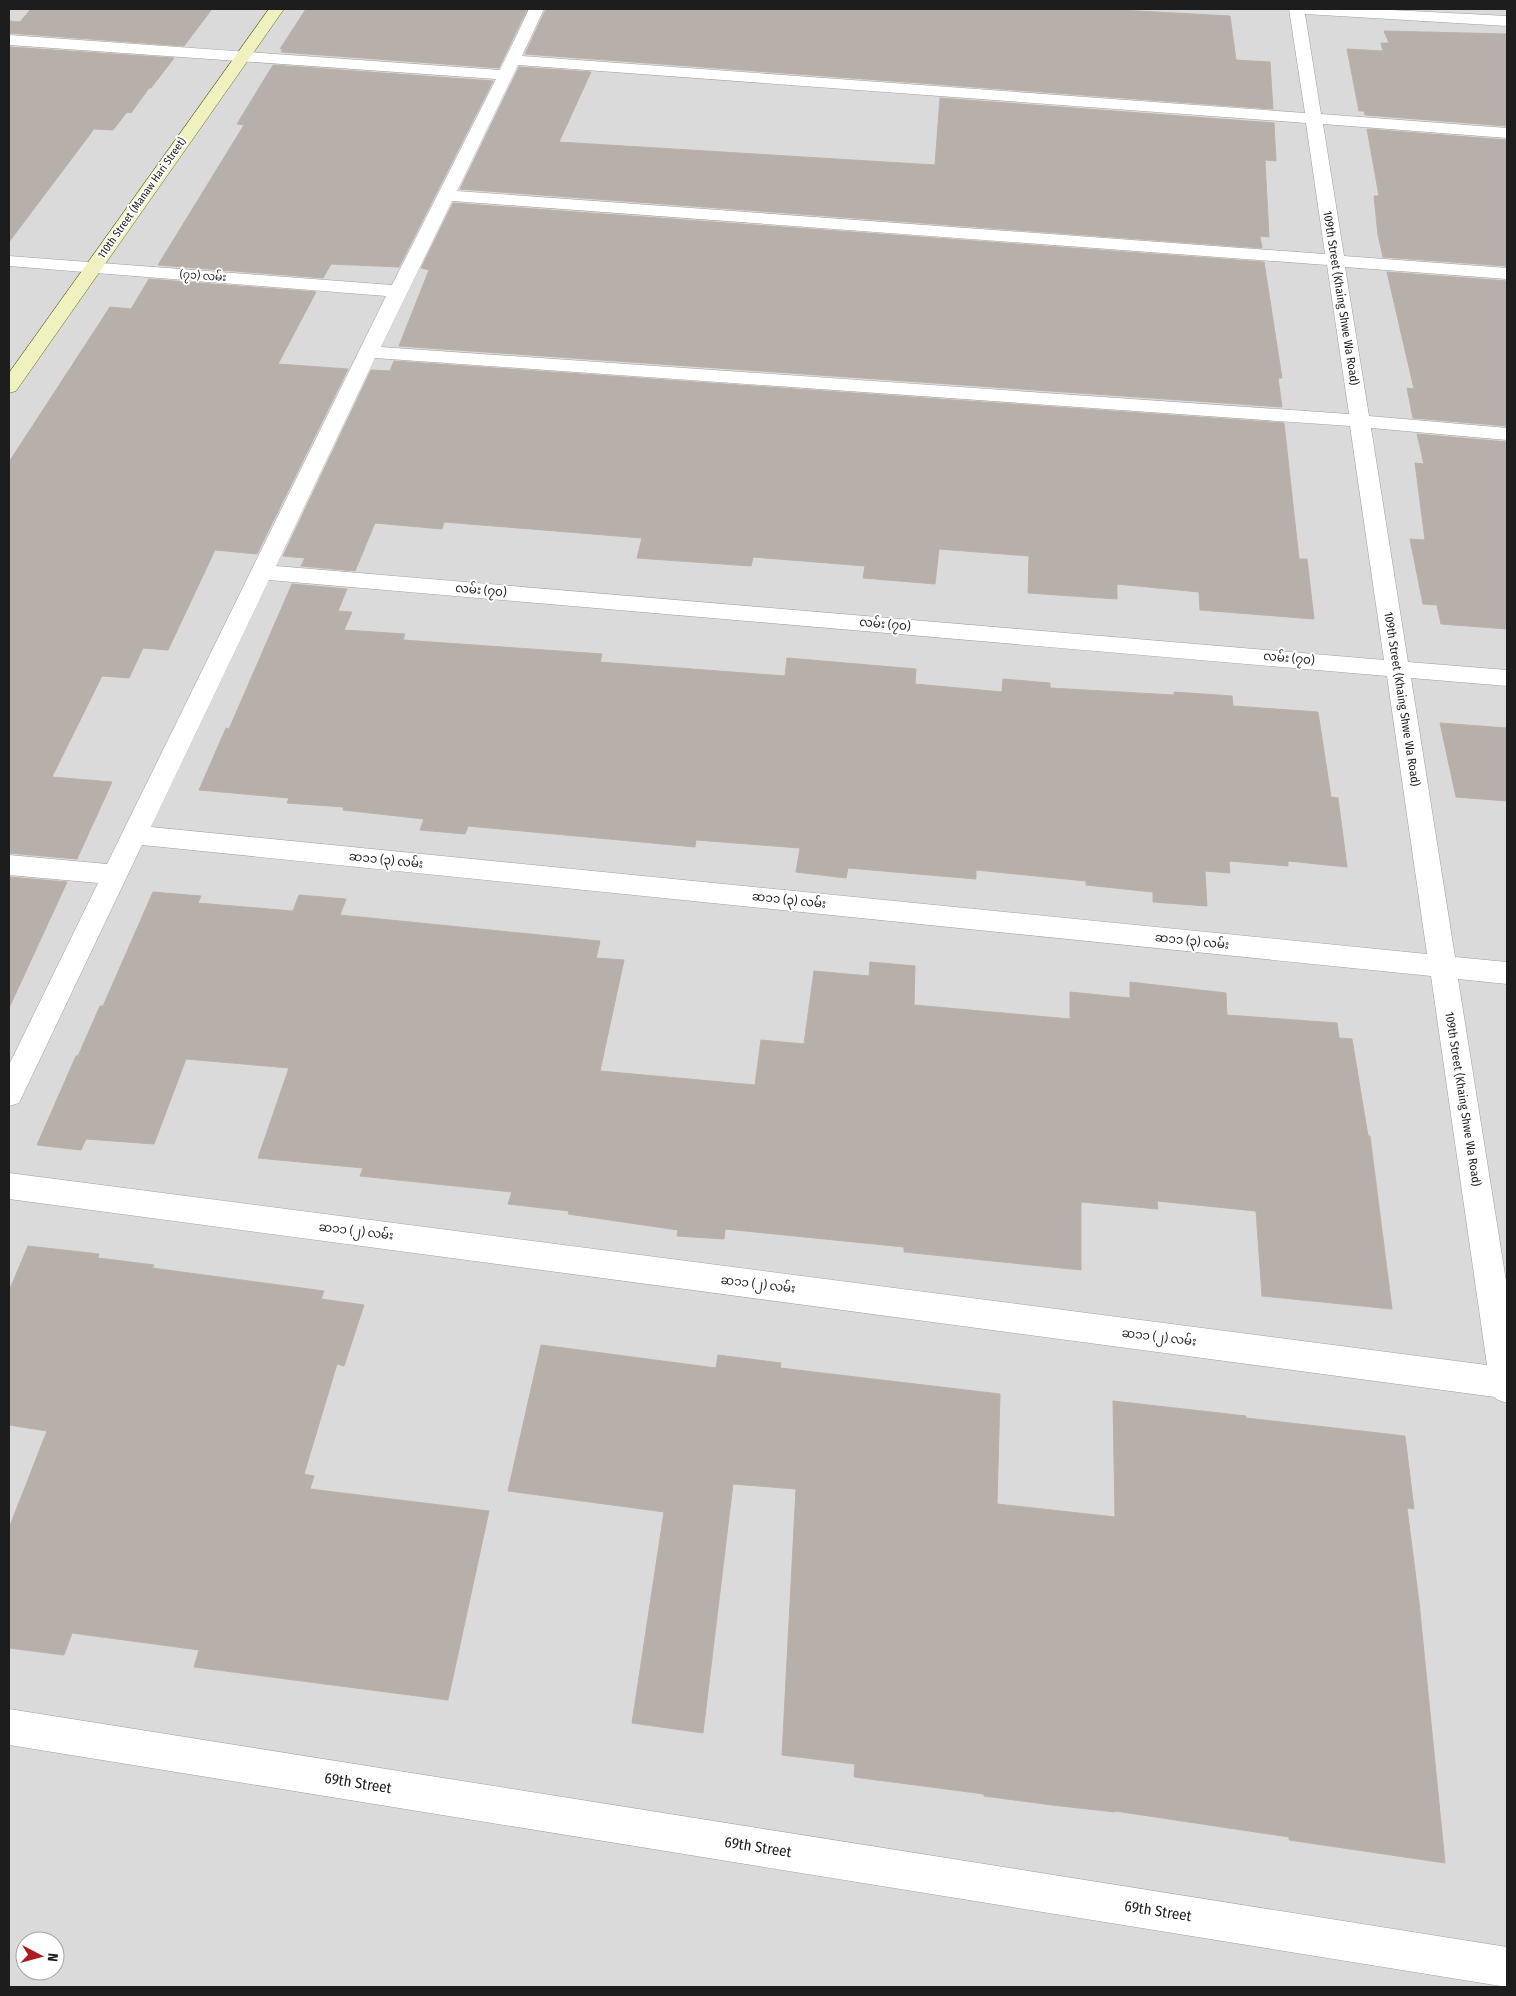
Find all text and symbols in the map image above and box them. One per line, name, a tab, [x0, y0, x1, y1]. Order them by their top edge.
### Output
street label: 110th Street (Manaw Hari Street)	[95, 135, 189, 261]
street label: 109th Street (Khaing Shwe Wa Road)	[1320, 210, 1362, 387]
street label: (၇၁) လမ်း	[179, 267, 227, 286]
street label: လမ်း (၇၀)	[455, 579, 508, 602]
street label: 109th Street (Khaing Shwe Wa Road)	[1381, 611, 1423, 788]
street label: လမ်း (၇၀)	[859, 613, 912, 636]
street label: လမ်း (၇၀)	[1263, 647, 1316, 670]
street label: ဆ၁၁ (၃) လမ်း	[348, 847, 424, 874]
street label: ဆ၁၁ (၃) လမ်း	[751, 887, 827, 914]
street label: ဆ၁၁ (၃) လမ်း	[1154, 928, 1230, 955]
street label: 109th Street (Khaing Shwe Wa Road)	[1442, 1011, 1484, 1188]
street label: ဆ၁၁ (၂) လမ်း	[318, 1217, 394, 1246]
street label: ဆ၁၁ (၂) လမ်း	[720, 1270, 796, 1299]
street label: ဆ၁၁ (၂) လမ်း	[1121, 1323, 1197, 1352]
street label: 69th Street	[323, 1769, 393, 1797]
street label: 69th Street	[723, 1833, 793, 1861]
street label: 69th Street	[1123, 1897, 1193, 1925]
north arrow	[15, 1931, 65, 1981]
text: N	[44, 1952, 61, 1962]

